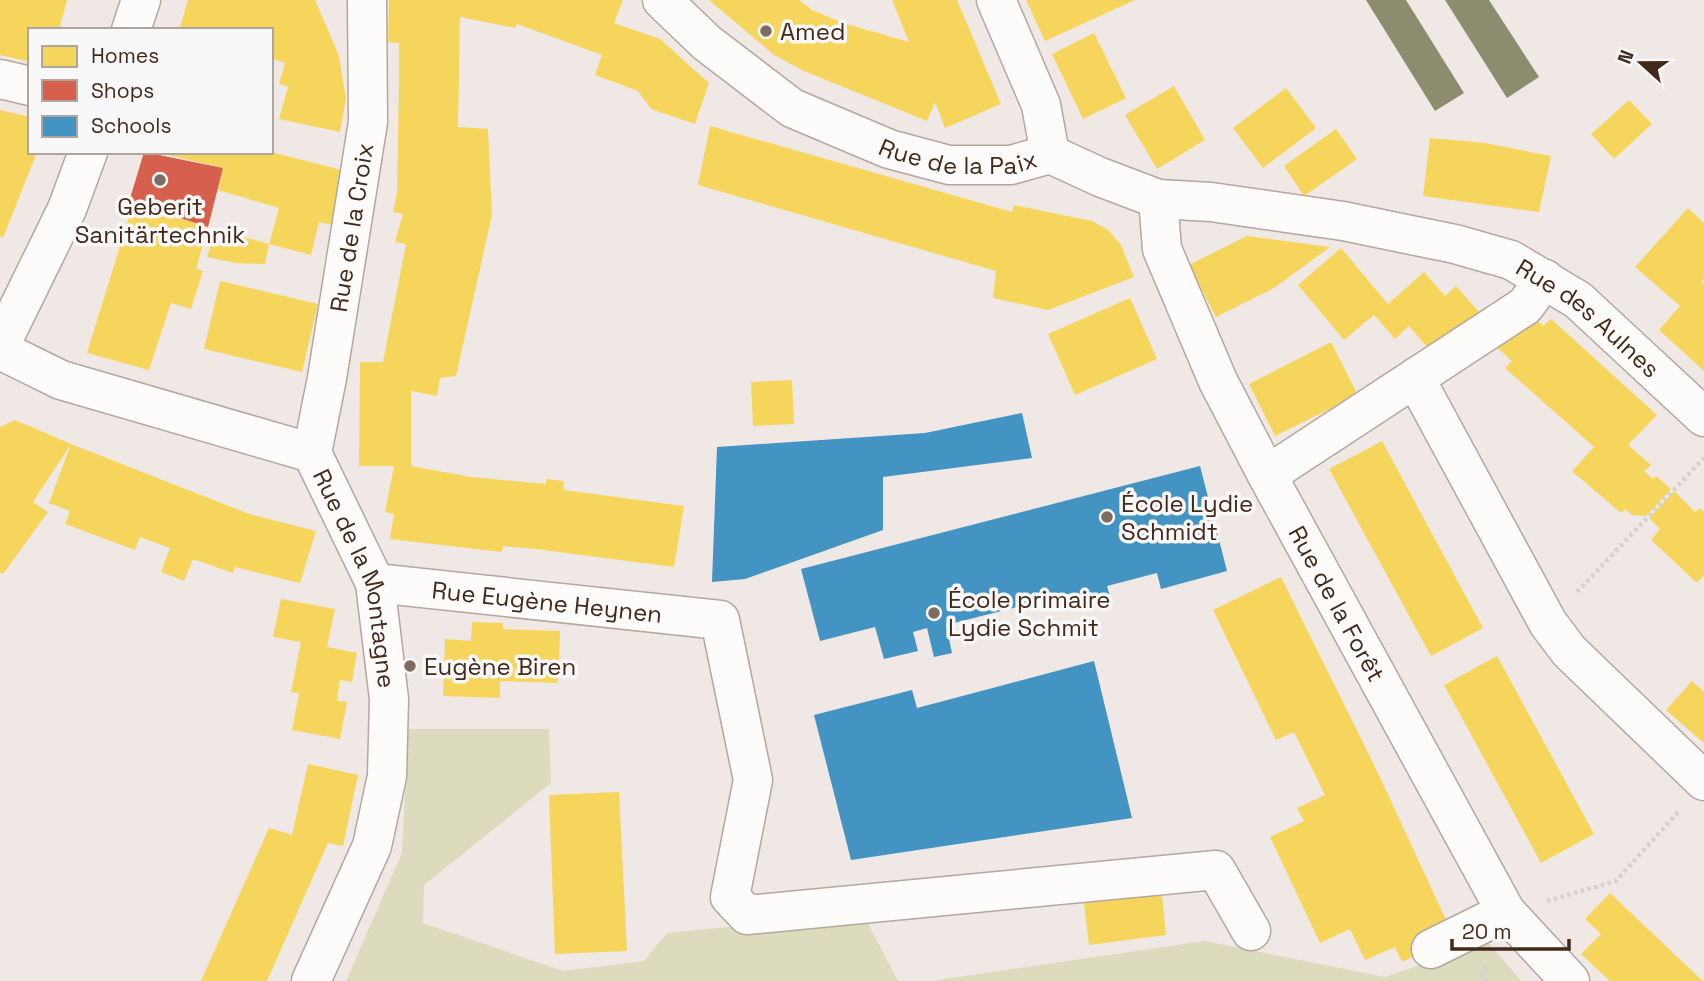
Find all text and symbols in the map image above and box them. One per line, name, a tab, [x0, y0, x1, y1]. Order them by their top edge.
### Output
place label: Amed	[780, 16, 845, 47]
marker: Amed	[758, 23, 774, 39]
legend	[28, 28, 273, 154]
north arrow	[1606, 28, 1676, 98]
text: Homes	[91, 42, 159, 69]
text: N	[1612, 47, 1640, 68]
text: Shops	[91, 77, 154, 104]
text: Schools	[91, 112, 171, 139]
street label: Rue de la Paix	[874, 131, 1041, 181]
street label: Rue de la Croix	[322, 141, 380, 314]
marker: Geberit Sanitärtechnik	[152, 172, 168, 188]
place label: Geberit Sanitärtechnik	[75, 191, 245, 250]
street label: Rue des Aulnes	[1511, 251, 1667, 384]
street label: Rue de la Montagne	[306, 464, 403, 690]
place label: École Lydie Schmidt	[1121, 488, 1253, 547]
marker: École Lydie Schmidt	[1099, 509, 1115, 525]
street label: Rue de la Forêt	[1282, 520, 1392, 687]
street label: Rue Eugène Heynen	[430, 574, 664, 629]
place label: École primaire Lydie Schmit	[948, 584, 1110, 643]
marker: École primaire Lydie Schmit	[926, 605, 942, 621]
place label: Eugène Biren	[424, 651, 576, 682]
marker: Eugène Biren	[402, 658, 418, 674]
scale bar	[1452, 908, 1569, 952]
text: 20 m	[1462, 918, 1512, 945]

